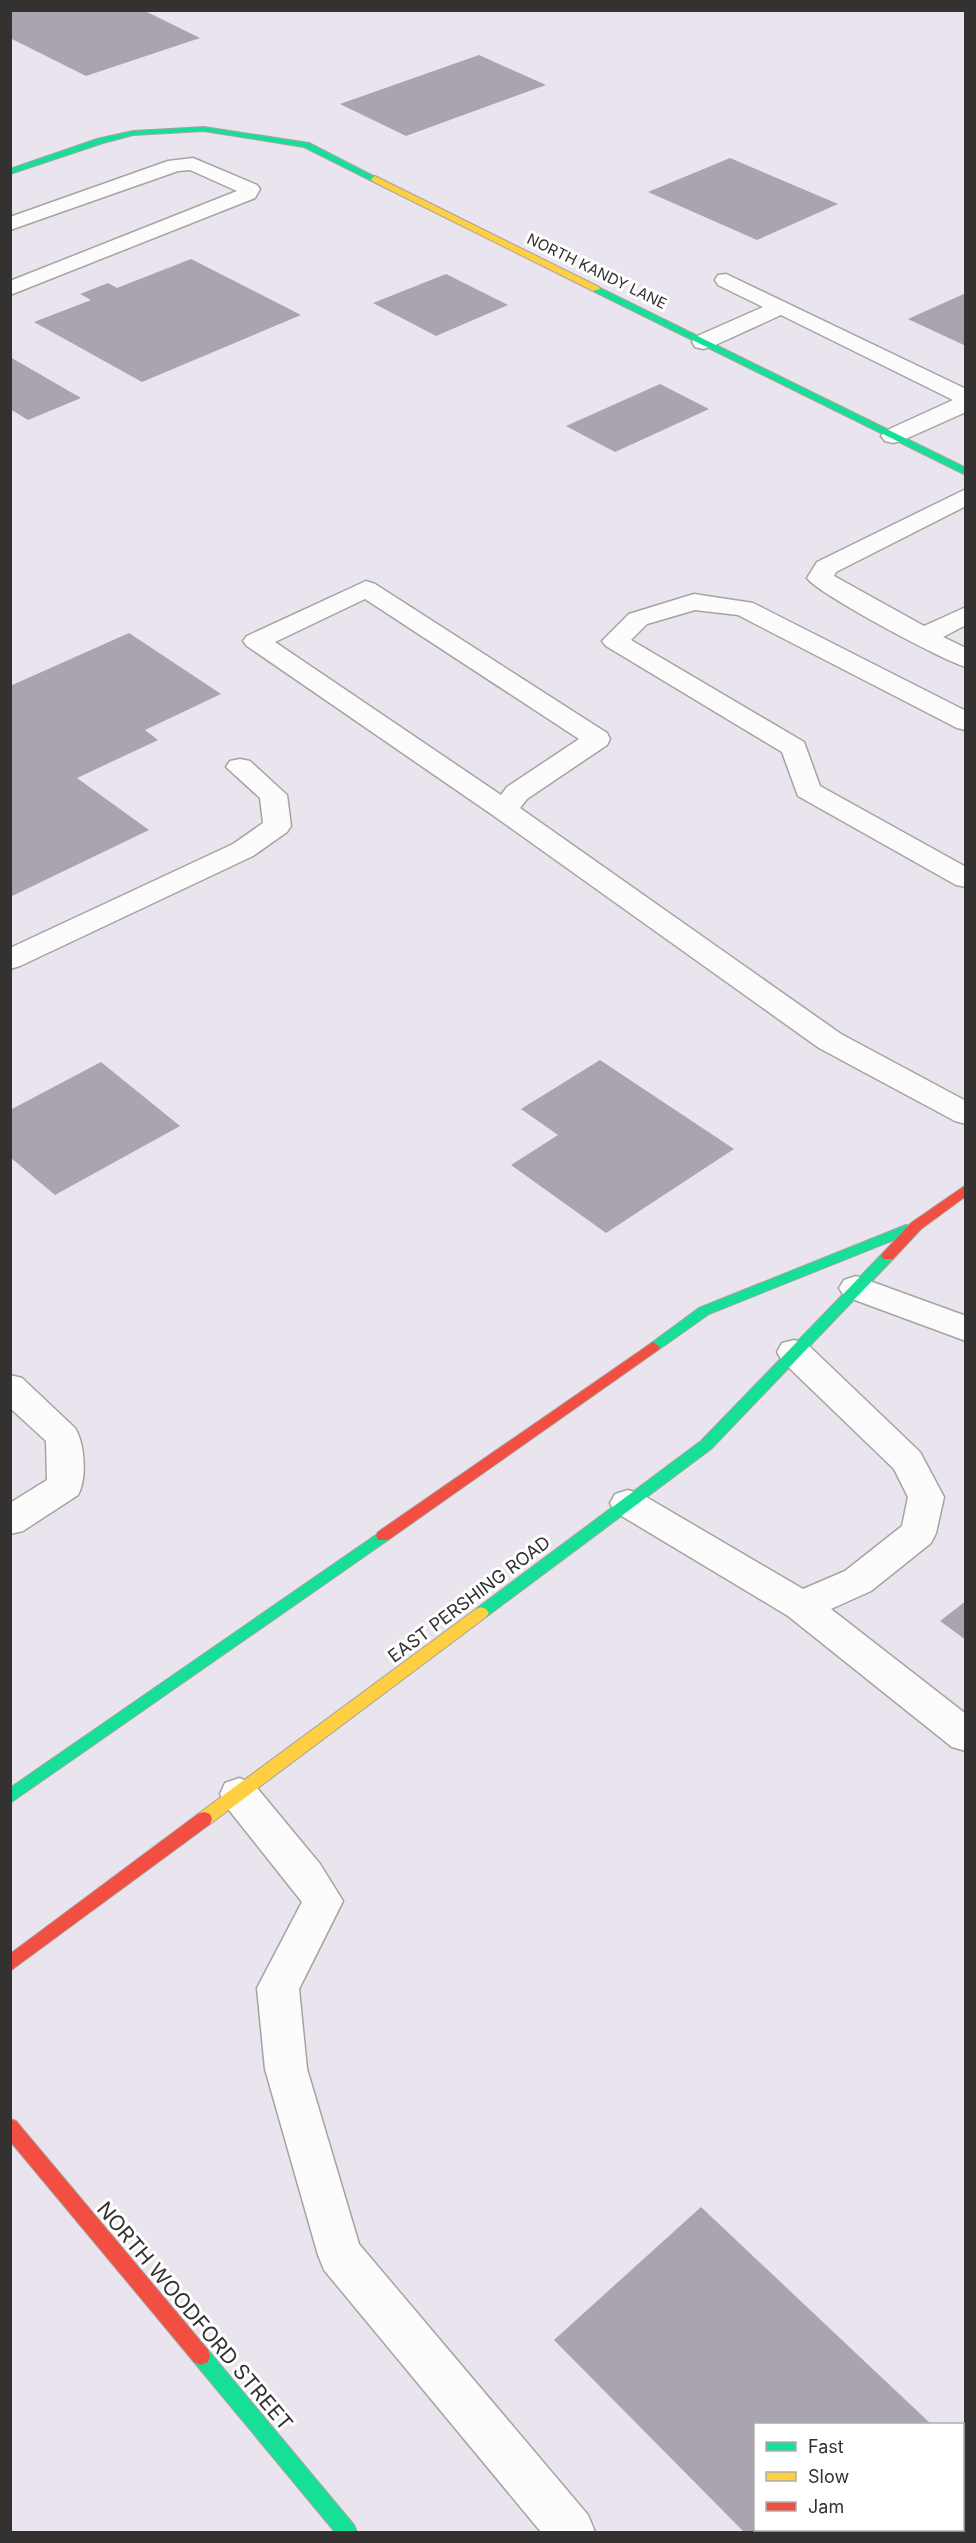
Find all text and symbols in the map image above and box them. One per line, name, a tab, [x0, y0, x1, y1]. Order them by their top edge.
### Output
street label: NORTH KANDY LANE	[524, 229, 670, 313]
street label: EAST PERSHING ROAD	[384, 1531, 554, 1667]
street label: NORTH WOODFORD STREET	[92, 2197, 298, 2435]
legend	[754, 2423, 964, 2531]
text: Fast	[808, 2436, 844, 2457]
text: Slow	[808, 2466, 849, 2487]
text: Jam	[808, 2496, 844, 2517]

